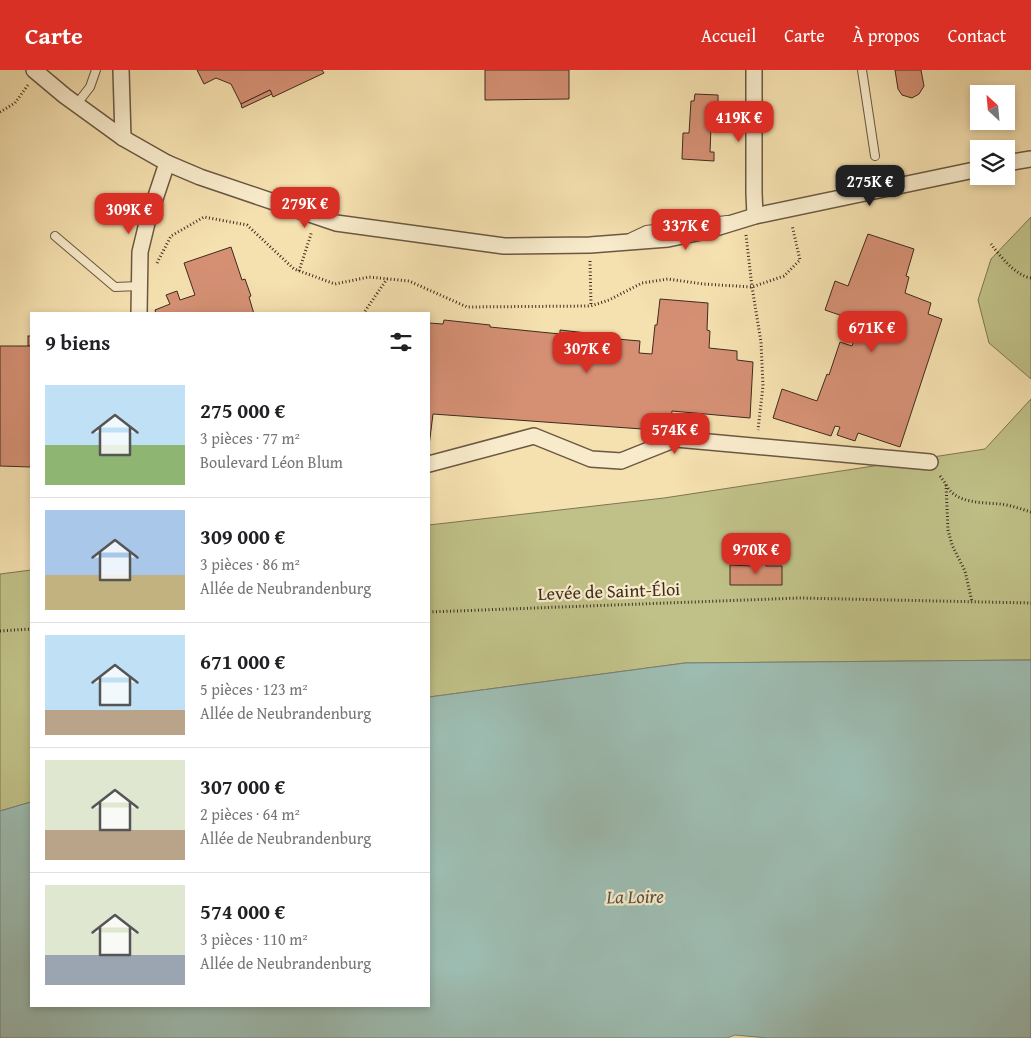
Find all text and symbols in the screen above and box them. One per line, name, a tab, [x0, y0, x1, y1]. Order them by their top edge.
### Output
text: Carte	[25, 18, 83, 53]
text: Accueil	[701, 22, 756, 49]
text: Carte	[784, 22, 825, 49]
text: À propos	[853, 22, 920, 49]
text: Contact	[948, 22, 1006, 49]
north arrow	[970, 85, 1015, 130]
map controls	[970, 85, 1015, 185]
pin: 419K €	[698, 100, 780, 143]
text: 419K €	[716, 105, 762, 129]
button: layers	[970, 140, 1015, 185]
pin: 275K €	[829, 164, 911, 207]
text: 275K €	[847, 169, 893, 193]
pin: 279K €	[264, 186, 346, 229]
text: 279K €	[282, 191, 328, 215]
pin: 309K €	[88, 192, 170, 235]
text: 309K €	[106, 197, 152, 221]
pin: 337K €	[645, 208, 727, 251]
text: 337K €	[663, 213, 709, 237]
pin: 671K €	[831, 310, 913, 353]
text: 671K €	[849, 315, 895, 339]
text: 9 biens	[45, 327, 110, 358]
icon: filters	[387, 328, 415, 356]
pin: 307K €	[546, 332, 628, 374]
text: 307K €	[564, 336, 610, 360]
text: 275 000 €	[200, 395, 285, 426]
icon: home	[85, 405, 145, 465]
pin: 574K €	[634, 412, 716, 455]
text: 574K €	[652, 417, 698, 441]
text: 3 pièces · 77 m²	[200, 426, 300, 450]
text: Boulevard Léon Blum	[200, 450, 343, 474]
text: 309 000 €	[200, 521, 285, 552]
icon: home	[85, 530, 145, 590]
pin: 970K €	[715, 532, 797, 575]
text: 970K €	[733, 537, 779, 561]
text: 3 pièces · 86 m²	[200, 552, 300, 576]
street label: Levée de Saint-Éloi	[537, 575, 681, 607]
text: Allée de Neubrandenburg	[200, 576, 371, 600]
text: 671 000 €	[200, 646, 285, 677]
icon: home	[85, 655, 145, 715]
text: 5 pièces · 123 m²	[200, 677, 308, 701]
text: Allée de Neubrandenburg	[200, 701, 371, 725]
text: 307 000 €	[200, 771, 285, 802]
icon: home	[85, 780, 145, 840]
text: 2 pièces · 64 m²	[200, 802, 300, 826]
text: Allée de Neubrandenburg	[200, 826, 371, 850]
water label: La Loire	[605, 881, 664, 911]
text: 574 000 €	[200, 896, 285, 927]
icon: home	[85, 905, 145, 965]
text: 3 pièces · 110 m²	[200, 927, 308, 951]
text: Allée de Neubrandenburg	[200, 951, 371, 975]

